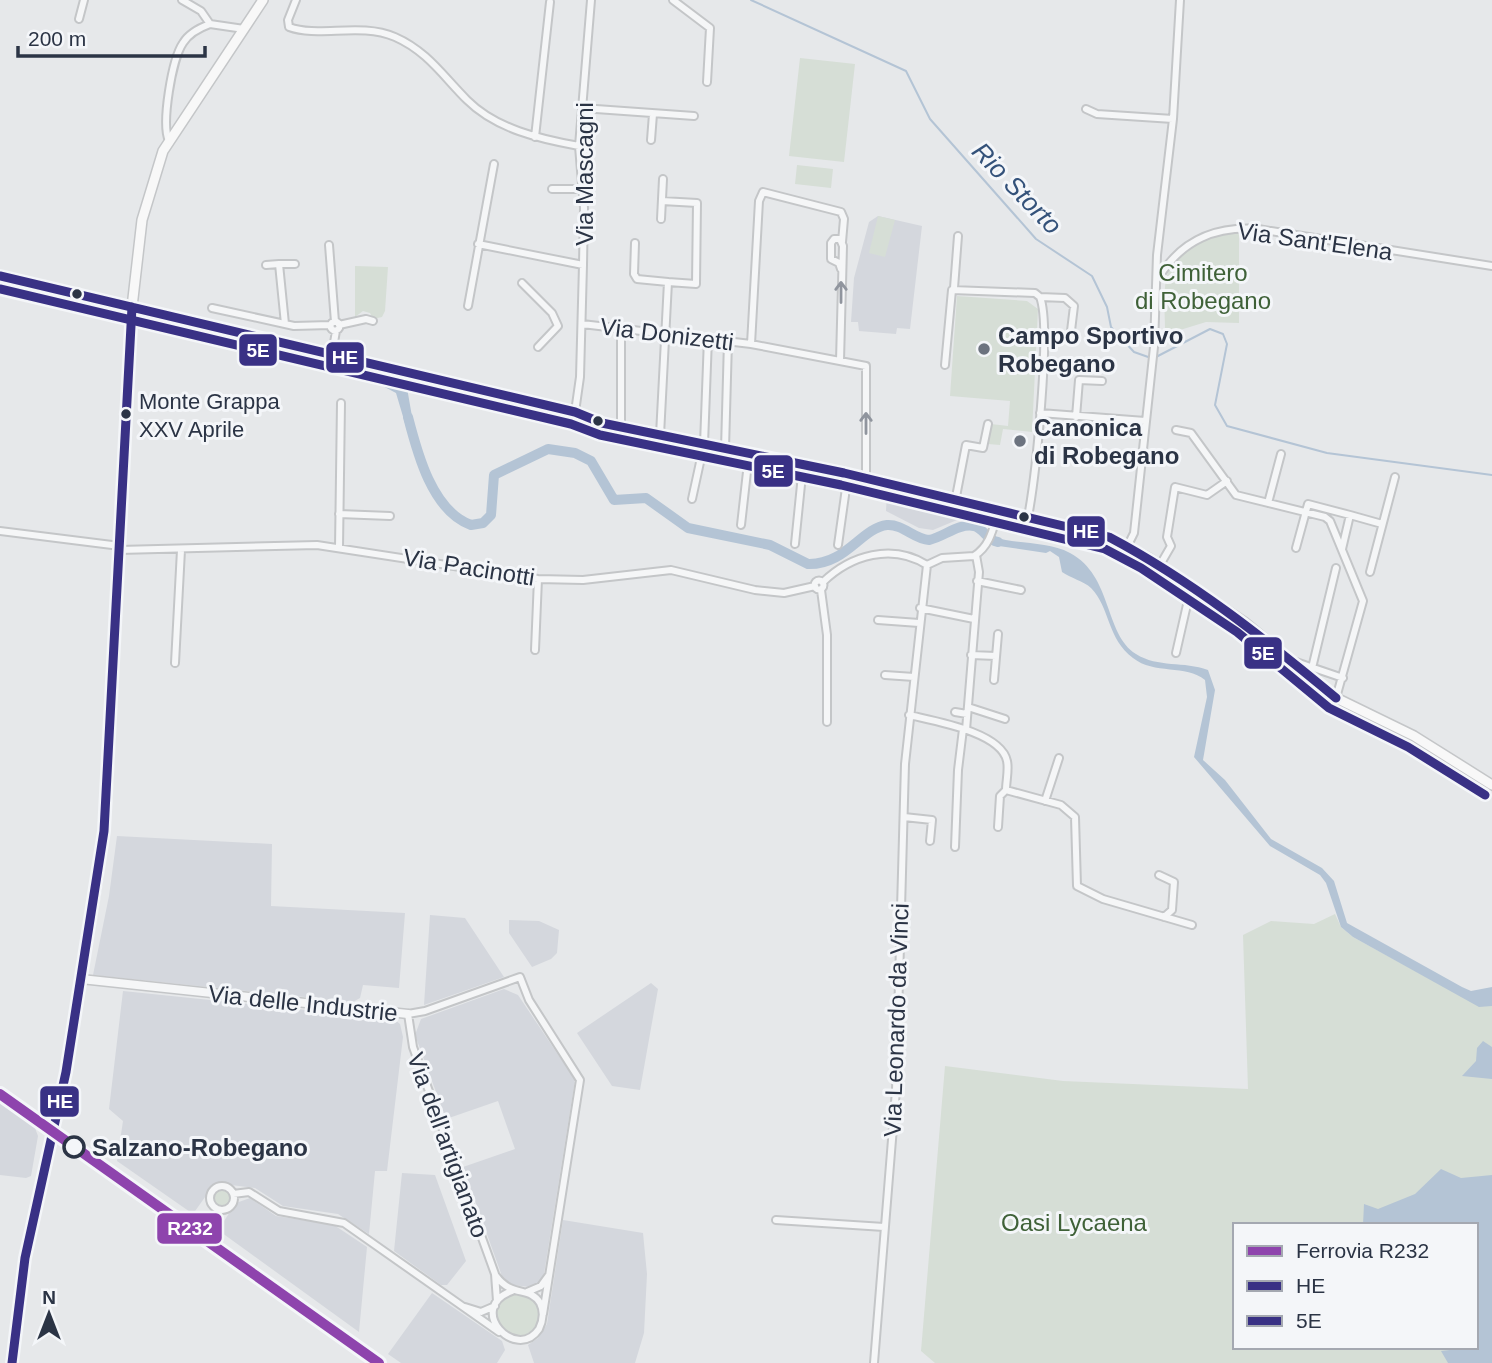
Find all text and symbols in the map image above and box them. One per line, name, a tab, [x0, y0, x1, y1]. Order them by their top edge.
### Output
scale bar	[18, 14, 205, 58]
text: 200 m	[28, 27, 86, 50]
street label: Via Mascagni	[571, 102, 598, 246]
water label: Rio Storto	[966, 136, 1068, 240]
street label: Via Sant'Elena	[1236, 217, 1395, 265]
park label: Cimitero di Robegano	[1135, 259, 1271, 314]
one-way arrow	[834, 281, 848, 304]
unlabelled marker	[70, 287, 84, 301]
street label: Via Donizetti	[599, 312, 735, 356]
place label: Campo Sportivo Robegano	[998, 322, 1183, 377]
line badge: 5E	[238, 333, 278, 367]
text: 5E	[246, 340, 270, 361]
line badge: HE	[325, 341, 365, 374]
marker: Campo Sportivo Robegano	[976, 341, 992, 357]
text: HE	[332, 347, 358, 368]
place label: Monte Grappa XXV Aprile	[139, 389, 280, 442]
marker: Monte Grappa XXV Aprile	[119, 407, 133, 421]
one-way arrow	[859, 411, 873, 434]
unlabelled marker	[591, 414, 605, 428]
place label: Canonica di Robegano	[1034, 414, 1179, 469]
marker: Canonica di Robegano	[1012, 433, 1028, 449]
line badge: 5E	[753, 454, 794, 488]
text: 5E	[761, 461, 785, 482]
unlabelled marker	[1017, 510, 1031, 524]
line badge: HE	[1066, 515, 1106, 548]
text: HE	[1073, 521, 1099, 542]
street label: Via Pacinotti	[401, 543, 537, 591]
line badge: 5E	[1243, 636, 1283, 670]
text: 5E	[1251, 643, 1275, 664]
street label: Via Leonardo da Vinci	[878, 903, 914, 1137]
street label: Via delle Industrie	[207, 980, 399, 1026]
street label: Via dell'artigianato	[402, 1049, 494, 1241]
line badge: HE	[39, 1085, 80, 1118]
text: HE	[47, 1091, 73, 1112]
place label: Salzano-Robegano	[92, 1134, 308, 1161]
marker: Salzano-Robegano	[63, 1136, 85, 1158]
park label: Oasi Lycaena	[1001, 1209, 1148, 1236]
line badge: R232	[156, 1212, 223, 1245]
text: R232	[167, 1218, 213, 1239]
legend	[1233, 1223, 1478, 1349]
text: Ferrovia R232	[1296, 1239, 1429, 1262]
text: HE	[1296, 1274, 1325, 1297]
north arrow	[14, 1279, 84, 1349]
text: N	[42, 1287, 56, 1308]
text: 5E	[1296, 1309, 1322, 1332]

